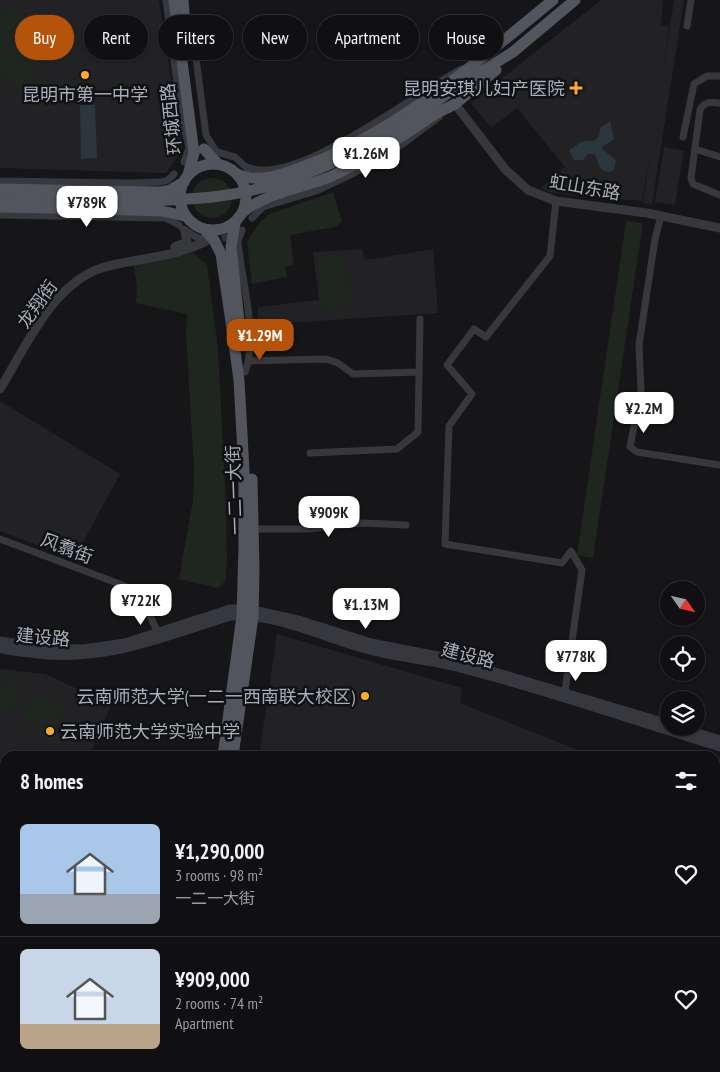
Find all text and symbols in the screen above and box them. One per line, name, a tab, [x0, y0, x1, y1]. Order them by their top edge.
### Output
chip: Buy	[15, 15, 74, 60]
chip: Rent	[84, 15, 148, 60]
chip: Filters	[158, 15, 233, 60]
chip: New	[243, 15, 307, 60]
chip: Apartment	[317, 15, 419, 60]
chip: House	[429, 15, 503, 60]
marker: 昆明市第一中学	[79, 69, 91, 81]
place label: 昆明安琪儿妇产医院	[403, 77, 565, 100]
marker: 昆明安琪儿妇产医院	[569, 81, 583, 95]
street label: 环城西路	[156, 82, 186, 156]
place label: 昆明市第一中学	[22, 83, 148, 106]
pin: ¥1.26M	[325, 136, 407, 179]
text: ¥1.26M	[344, 143, 388, 163]
street label: 虹山东路	[548, 169, 622, 205]
pin: ¥789K	[52, 186, 122, 228]
text: ¥789K	[68, 192, 106, 212]
street label: 龙翔街	[12, 275, 62, 333]
pin: ¥1.29M	[219, 318, 301, 361]
text: ¥1.29M	[238, 325, 282, 345]
pin: ¥2.2M	[609, 392, 679, 434]
text: ¥2.2M	[626, 398, 662, 418]
street label: 一二一大街	[221, 445, 247, 535]
pin: ¥909K	[294, 496, 364, 538]
text: ¥909K	[310, 502, 348, 522]
street label: 风翥街	[38, 528, 96, 568]
north arrow	[660, 581, 705, 626]
map controls	[660, 581, 705, 736]
pin: ¥722K	[106, 584, 176, 626]
pin: ¥1.13M	[325, 588, 407, 630]
text: ¥722K	[122, 590, 160, 610]
text: ¥1.13M	[344, 594, 388, 614]
street label: 建设路	[15, 623, 71, 651]
button: locate	[660, 636, 705, 681]
street label: 建设路	[439, 637, 497, 673]
pin: ¥778K	[541, 640, 611, 682]
text: ¥778K	[557, 646, 595, 666]
place label: 云南师范大学(一二一西南联大校区)	[77, 685, 356, 708]
marker: 云南师范大学(一二一西南联大校区)	[359, 690, 371, 702]
button: layers	[660, 691, 705, 736]
place label: 云南师范大学实验中学	[60, 720, 240, 743]
marker: 云南师范大学实验中学	[44, 725, 56, 737]
icon: filters	[672, 767, 700, 795]
text: 8 homes	[20, 768, 83, 795]
text: ¥1,290,000	[175, 838, 264, 865]
icon: home	[60, 844, 120, 904]
icon: heart	[672, 860, 700, 888]
text: 3 rooms · 98 m²	[175, 865, 263, 885]
text: 一二一大街	[175, 888, 255, 908]
text: ¥909,000	[175, 966, 250, 993]
icon: home	[60, 969, 120, 1029]
icon: heart	[672, 985, 700, 1013]
text: 2 rooms · 74 m²	[175, 993, 263, 1013]
text: Apartment	[175, 1013, 234, 1033]

